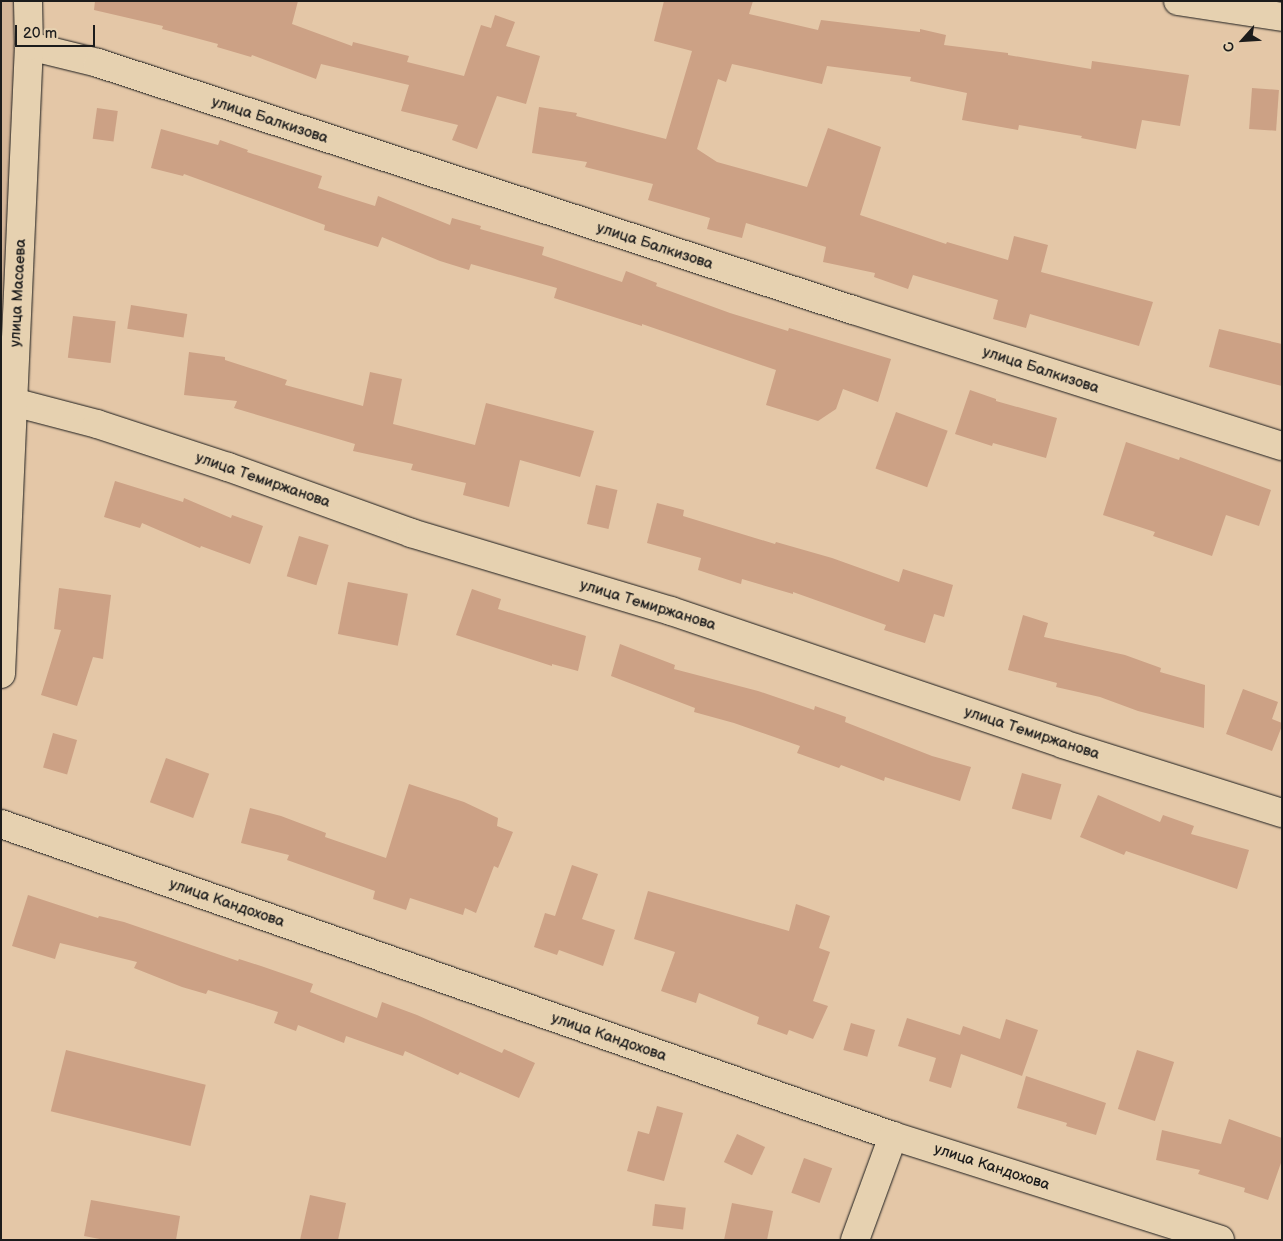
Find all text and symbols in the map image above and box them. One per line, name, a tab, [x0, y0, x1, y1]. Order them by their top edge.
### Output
scale bar	[18, 15, 98, 47]
north arrow	[1218, 15, 1268, 65]
text: 20 m	[23, 24, 57, 43]
text: С	[1219, 39, 1239, 55]
street label: улица Балкизова	[209, 93, 331, 147]
street label: улица Балкизова	[594, 219, 716, 273]
street label: улица Масаева	[6, 238, 30, 348]
street label: улица Балкизова	[980, 343, 1102, 397]
street label: улица Темиржанова	[193, 449, 333, 511]
street label: улица Темиржанова	[578, 576, 718, 634]
street label: улица Темиржанова	[962, 703, 1102, 763]
street label: улица Кандохова	[167, 875, 287, 931]
street label: улица Кандохова	[549, 1009, 669, 1065]
street label: улица Кандохова	[932, 1140, 1052, 1194]

